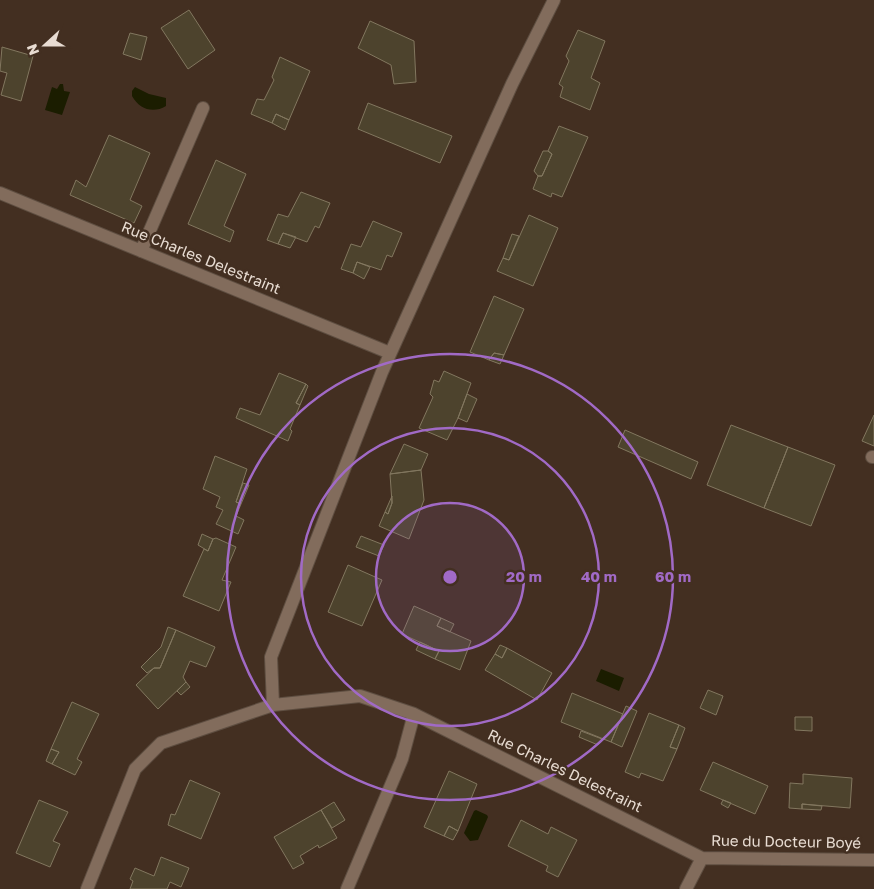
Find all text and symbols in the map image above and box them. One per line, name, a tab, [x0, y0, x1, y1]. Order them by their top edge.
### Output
north arrow	[20, 20, 70, 70]
text: N	[23, 42, 42, 58]
street label: Rue Charles Delestraint	[119, 217, 284, 297]
text: 20 m	[506, 567, 542, 585]
text: 40 m	[581, 567, 617, 585]
text: 60 m	[655, 567, 691, 585]
centre of rings	[441, 568, 459, 586]
street label: Rue Charles Delestraint	[485, 725, 646, 815]
street label: Rue du Docteur Boyé	[711, 831, 861, 851]

